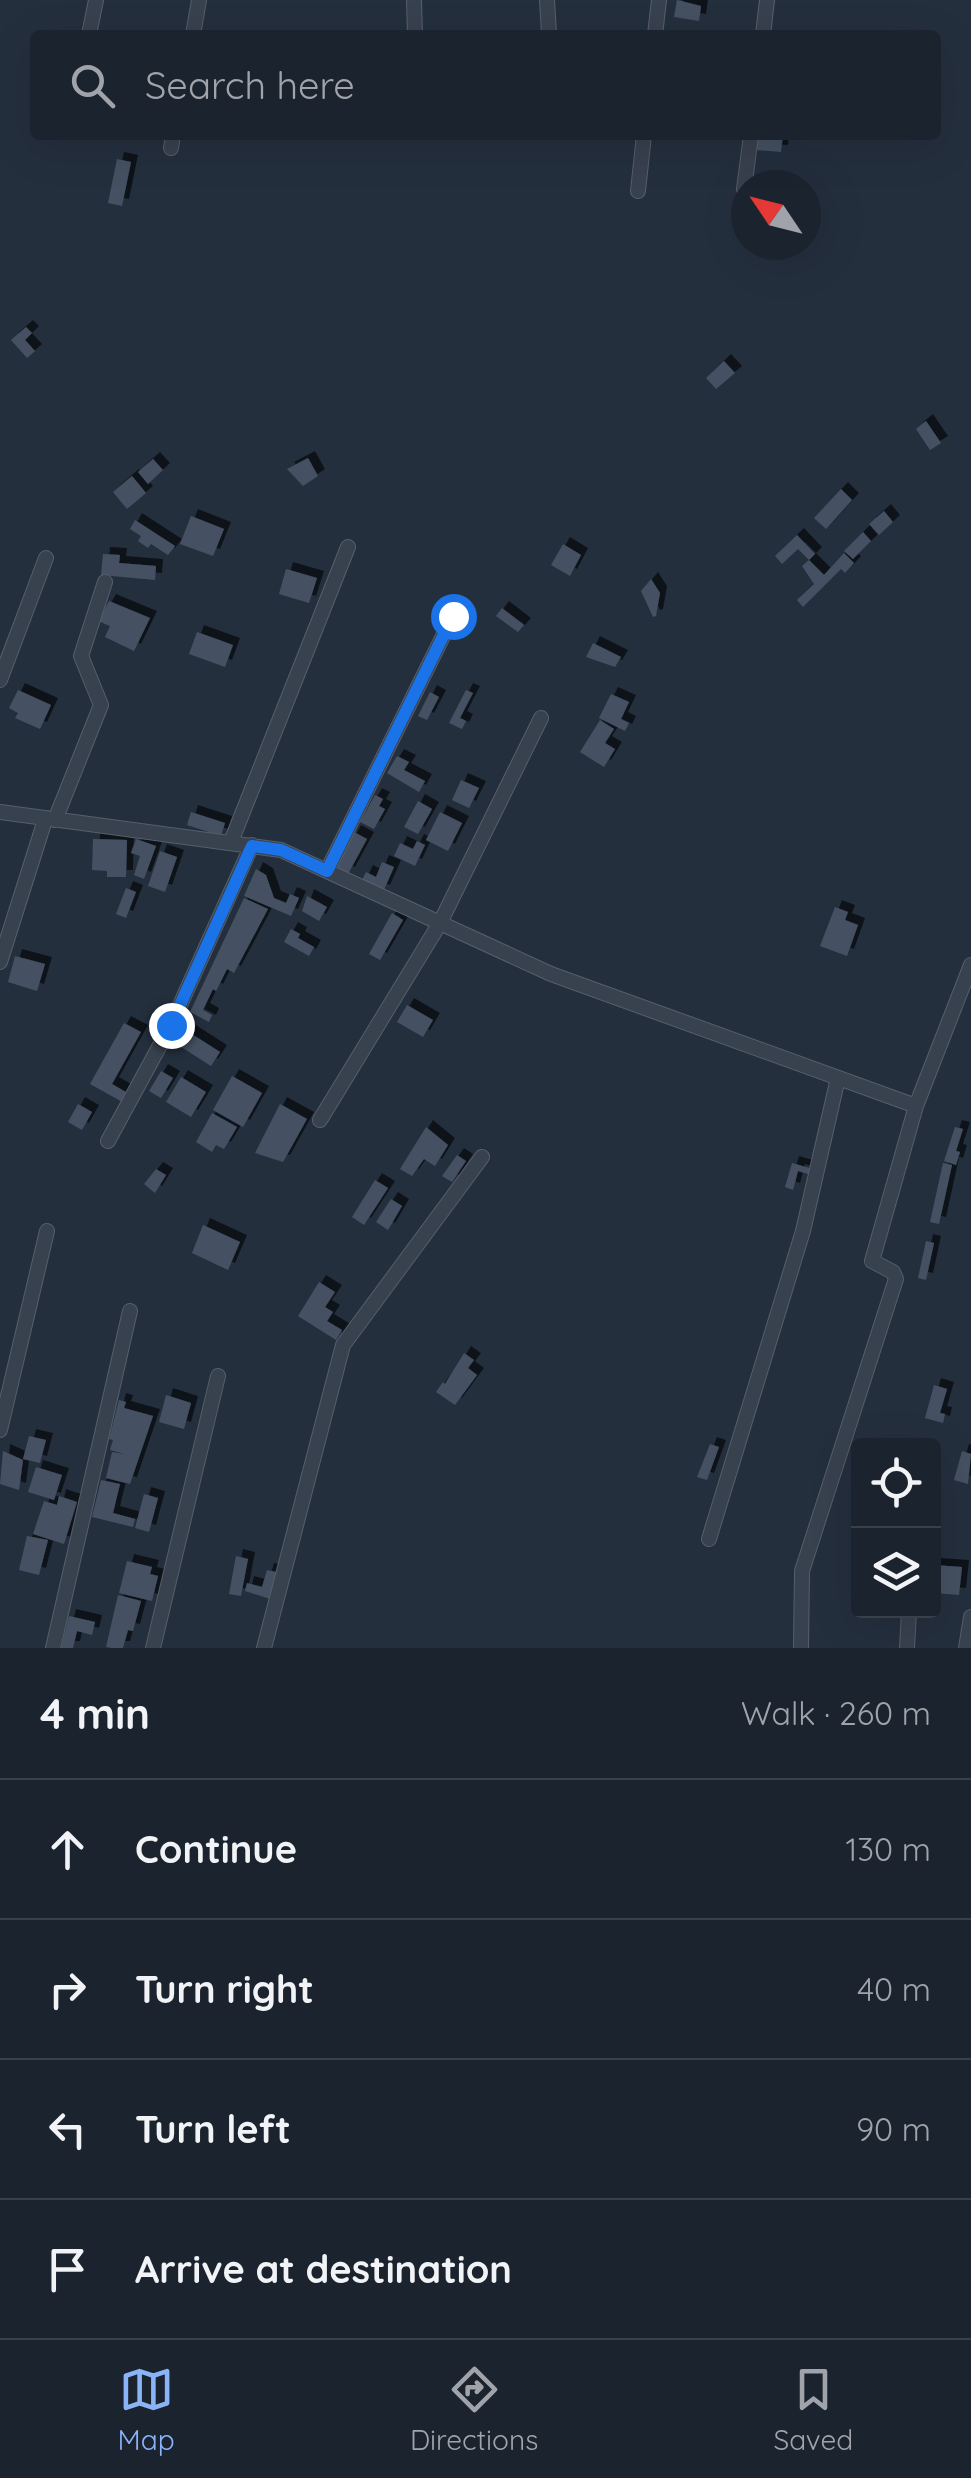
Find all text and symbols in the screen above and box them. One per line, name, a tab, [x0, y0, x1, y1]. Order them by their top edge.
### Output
search box	[30, 30, 941, 140]
icon: search	[65, 58, 120, 113]
text: Search here	[145, 61, 355, 109]
north arrow	[731, 170, 821, 260]
route start	[431, 594, 477, 640]
route end	[149, 1003, 195, 1049]
map controls	[851, 1438, 941, 1618]
button: locate	[851, 1438, 941, 1528]
button: layers	[851, 1528, 941, 1618]
text: 4 min	[40, 1687, 150, 1740]
text: Walk · 260 m	[741, 1693, 931, 1733]
icon: ahead	[40, 1822, 95, 1877]
text: Continue	[135, 1825, 297, 1873]
text: 130 m	[845, 1829, 931, 1869]
icon: right	[40, 1962, 95, 2017]
text: Turn right	[135, 1965, 314, 2013]
text: 40 m	[857, 1969, 931, 2009]
icon: left	[40, 2102, 95, 2157]
text: Turn left	[135, 2105, 291, 2153]
text: 90 m	[856, 2109, 931, 2149]
icon: arrive	[40, 2242, 95, 2297]
text: Arrive at destination	[135, 2245, 512, 2293]
tab: Map	[118, 2362, 175, 2457]
tab: Directions	[410, 2362, 538, 2457]
tab: Saved	[774, 2362, 853, 2457]

